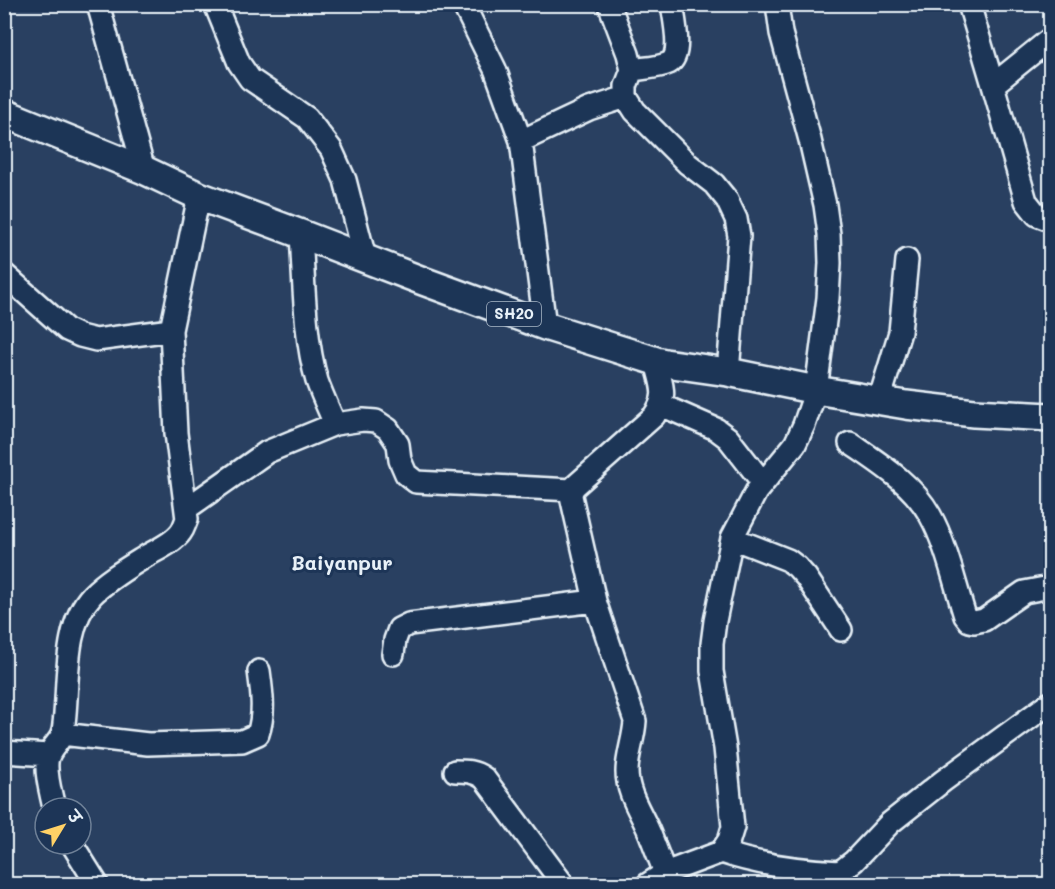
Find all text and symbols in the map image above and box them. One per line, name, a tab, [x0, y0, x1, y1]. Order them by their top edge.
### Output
road number: SH20	[487, 302, 541, 326]
district label: Baiyanpur	[291, 549, 393, 575]
north arrow	[33, 796, 93, 856]
text: उ	[62, 804, 88, 828]

